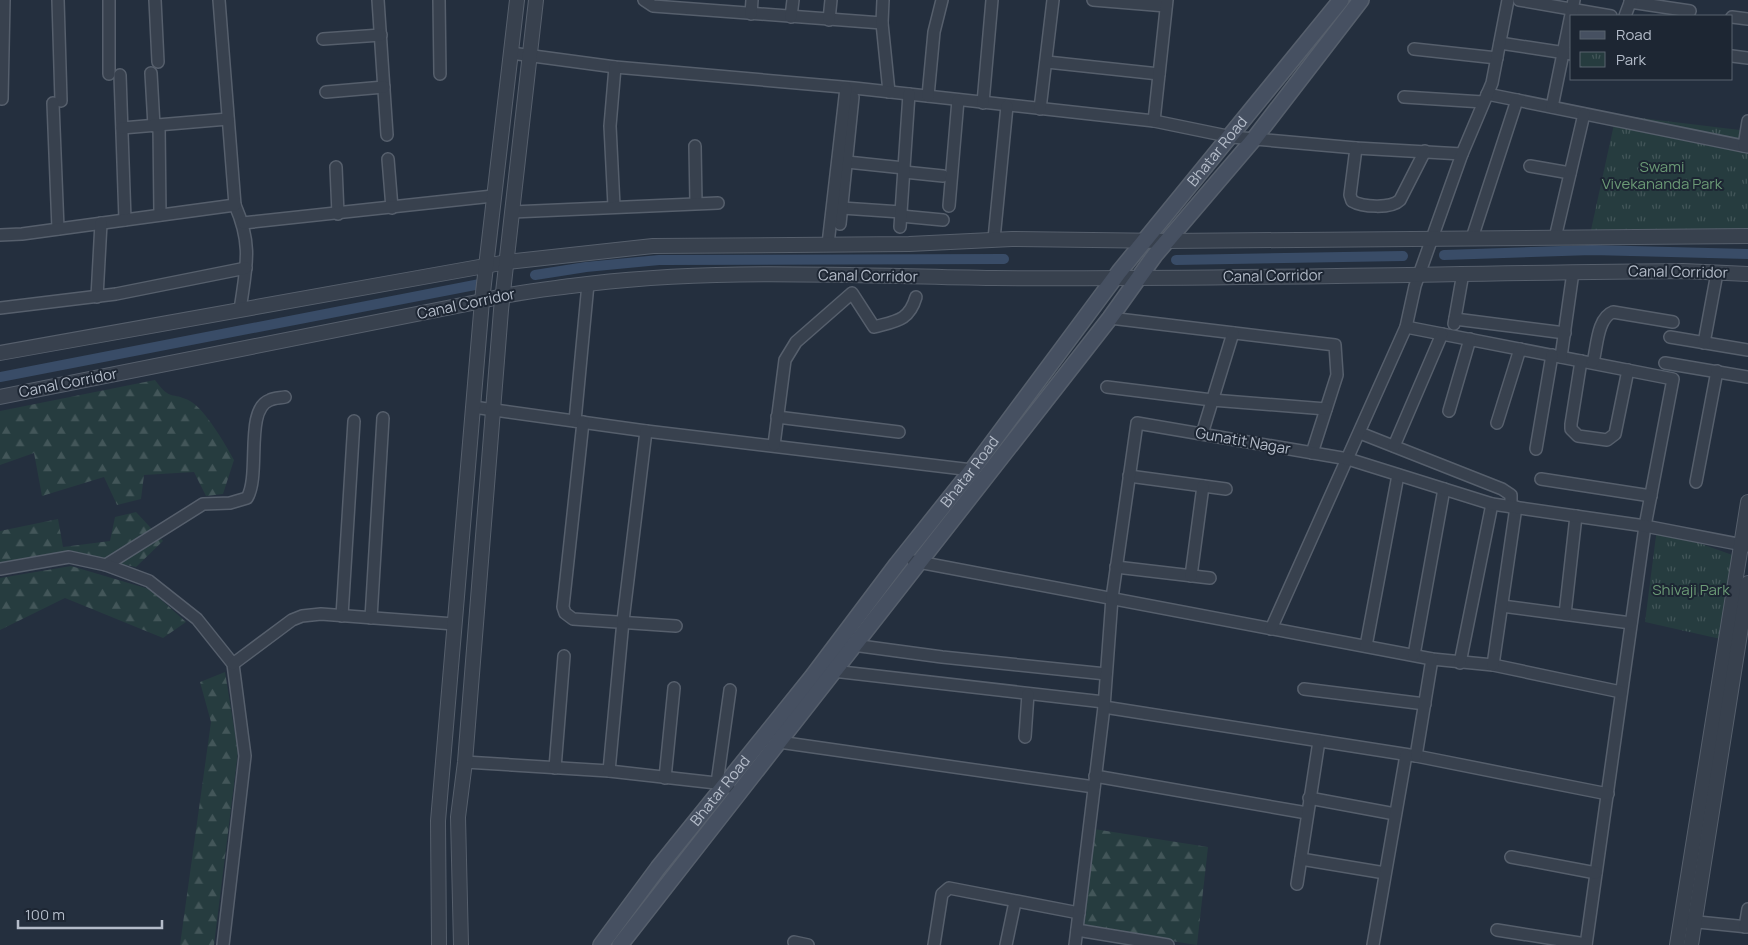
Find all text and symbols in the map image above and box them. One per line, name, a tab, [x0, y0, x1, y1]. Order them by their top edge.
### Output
legend	[1570, 15, 1733, 80]
text: Road	[1616, 24, 1652, 45]
text: Park	[1616, 49, 1646, 70]
street label: Bhatar Road	[1182, 112, 1252, 191]
park label: Swami Vivekananda Park	[1602, 156, 1723, 194]
street label: Canal Corridor	[1628, 260, 1729, 283]
street label: Canal Corridor	[818, 264, 919, 287]
street label: Canal Corridor	[1223, 264, 1324, 287]
street label: Canal Corridor	[415, 283, 518, 324]
street label: Canal Corridor	[17, 363, 120, 402]
street label: Gunatit Nagar	[1194, 422, 1293, 459]
street label: Bhatar Road	[935, 432, 1004, 512]
park label: Shivaji Park	[1652, 579, 1730, 600]
street label: Bhatar Road	[685, 751, 755, 830]
scale bar	[18, 898, 161, 930]
text: 100 m	[25, 904, 65, 925]

